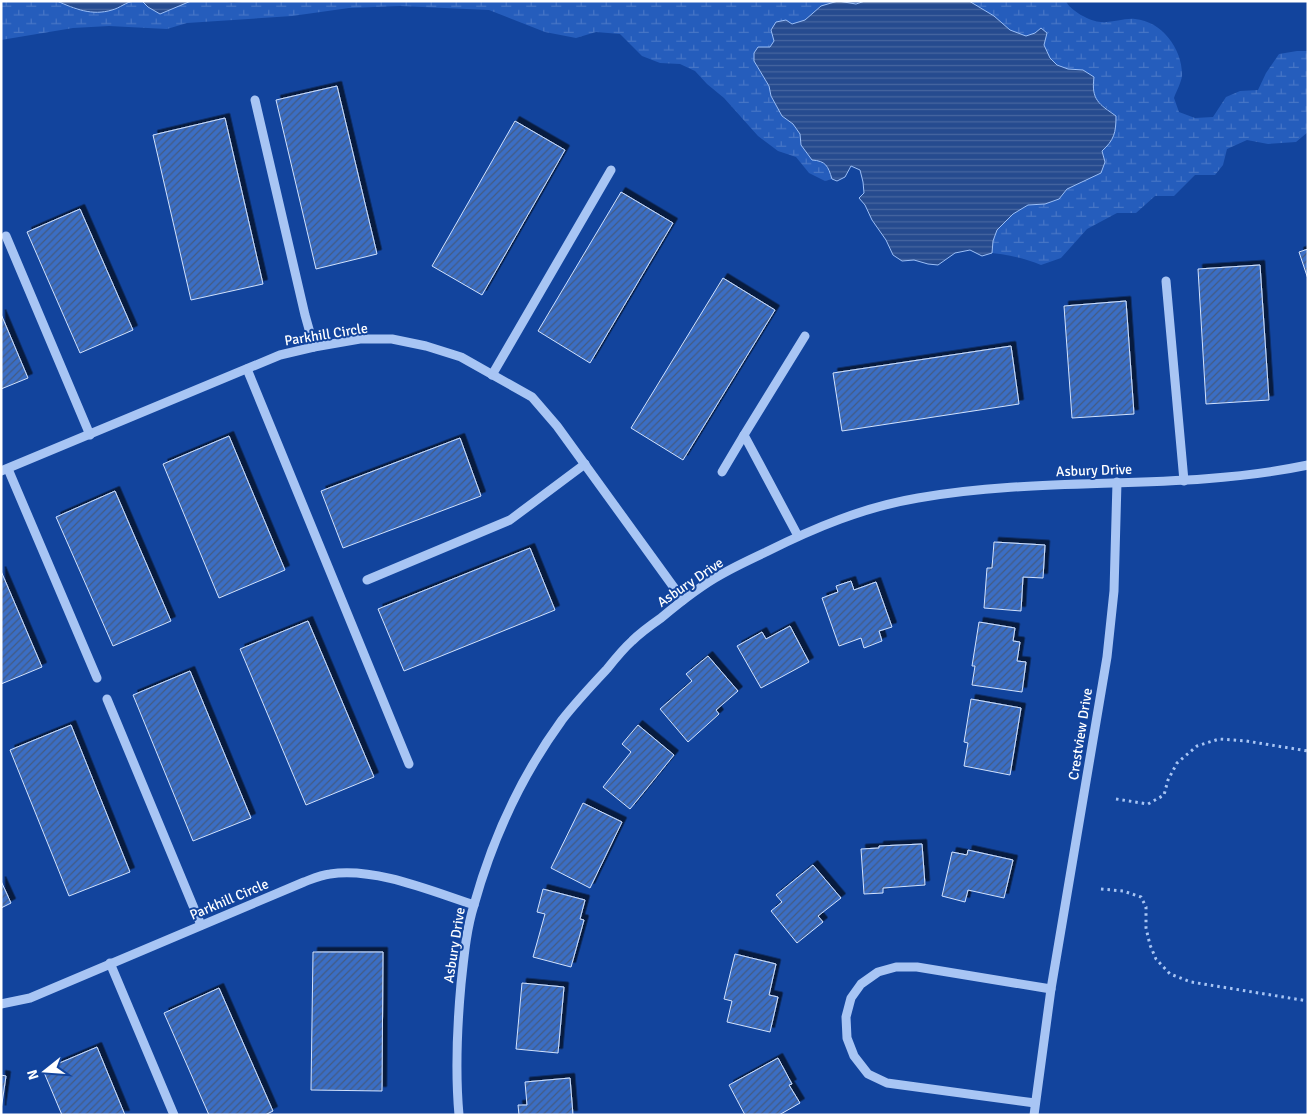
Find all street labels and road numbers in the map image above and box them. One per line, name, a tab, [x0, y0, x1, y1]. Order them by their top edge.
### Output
street label: Parkhill Circle	[283, 320, 369, 349]
street label: Asbury Drive	[1056, 461, 1132, 480]
street label: Asbury Drive	[654, 554, 727, 611]
street label: Crestview Drive	[1065, 687, 1096, 781]
street label: Parkhill Circle	[187, 875, 271, 924]
street label: Asbury Drive	[440, 906, 469, 984]

